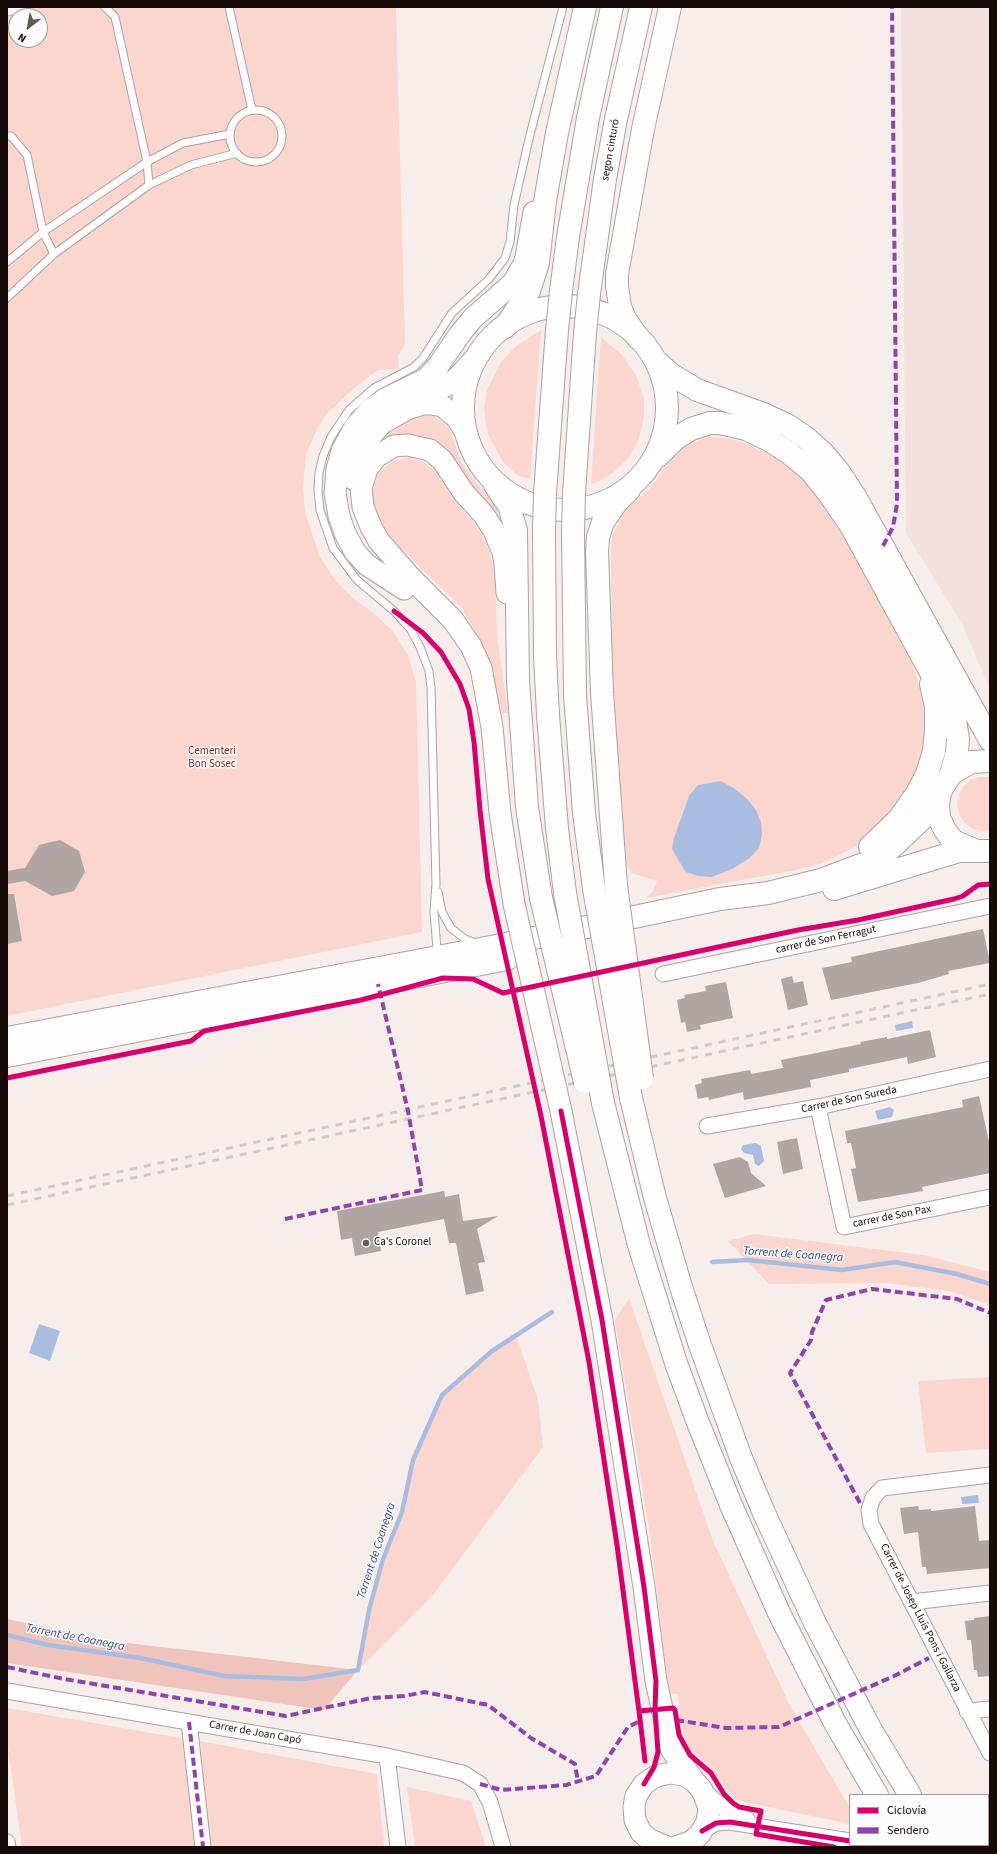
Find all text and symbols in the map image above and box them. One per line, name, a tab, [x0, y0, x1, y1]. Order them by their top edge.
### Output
north arrow	[8, 8, 48, 48]
text: N	[15, 30, 29, 46]
street label: segon cinturó	[599, 118, 623, 182]
park label: Cementeri Bon Sosec	[188, 745, 236, 771]
street label: carrer de Son Ferragut	[775, 923, 877, 957]
street label: Carrer de Son Sureda	[800, 1083, 898, 1117]
street label: carrer de Son Pax	[852, 1203, 932, 1231]
place label: Ca's Coronel	[374, 1236, 431, 1250]
marker: Ca's Coronel	[361, 1238, 371, 1248]
water label: Torrent de Coanegra	[742, 1244, 844, 1266]
water label: Torrent de Coanegra	[355, 1501, 399, 1601]
street label: Carrer de Josep Lluís Pons i Gallarza	[877, 1542, 963, 1694]
water label: Torrent de Coanegra	[24, 1621, 126, 1655]
street label: Carrer de Joan Capó	[208, 1718, 302, 1748]
legend	[849, 1794, 989, 1846]
text: Ciclovía	[887, 1802, 926, 1819]
text: Sendero	[887, 1822, 929, 1839]

